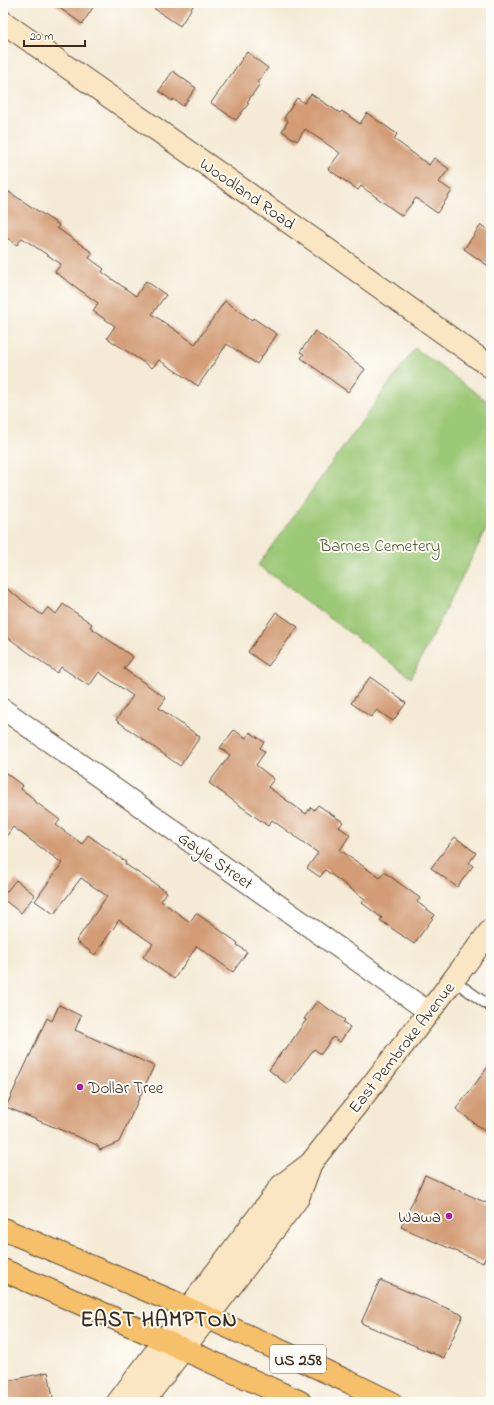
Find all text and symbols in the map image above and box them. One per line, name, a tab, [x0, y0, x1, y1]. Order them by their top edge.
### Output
scale bar	[24, 22, 85, 48]
text: 20 m	[30, 28, 53, 46]
street label: Woodland Road	[194, 152, 300, 237]
park label: Barnes Cemetery	[319, 534, 440, 560]
street label: Gayle Street	[172, 826, 258, 897]
street label: East Pembroke Avenue	[343, 977, 462, 1119]
place label: Dollar Tree	[87, 1076, 164, 1101]
marker: Dollar Tree	[75, 1082, 85, 1092]
place label: Wawa	[398, 1205, 441, 1230]
marker: Wawa	[444, 1211, 454, 1221]
district label: EAST HAMPTON	[80, 1306, 238, 1336]
road number: US 258	[270, 1345, 326, 1373]

